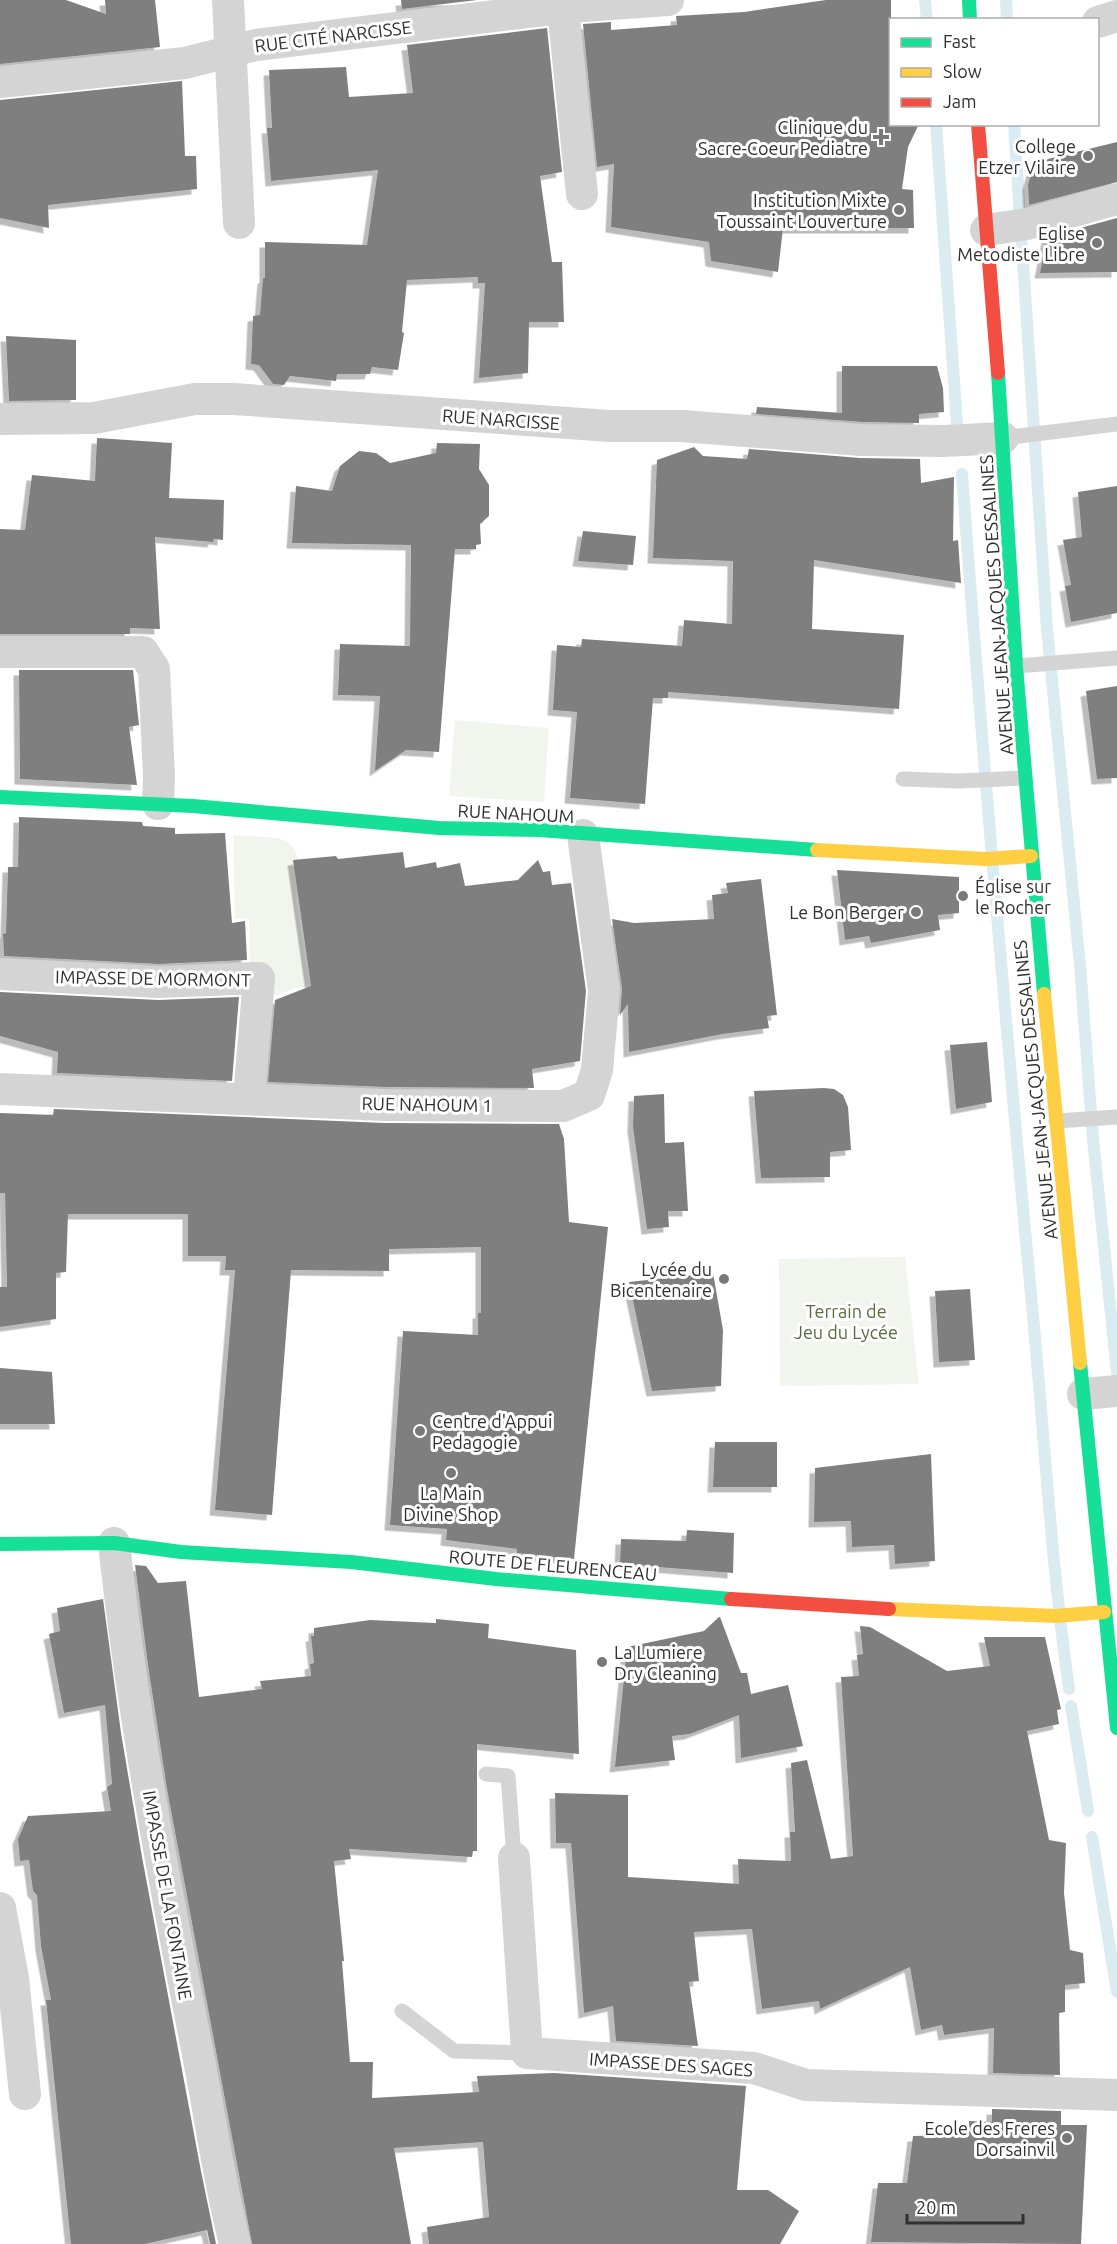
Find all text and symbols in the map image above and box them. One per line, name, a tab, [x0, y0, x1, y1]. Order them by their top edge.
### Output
street label: RUE CITÉ NARCISSE	[253, 15, 413, 56]
legend	[889, 18, 1099, 126]
text: Fast	[943, 31, 976, 51]
text: Slow	[943, 61, 982, 81]
text: Jam	[943, 91, 977, 111]
place label: Clinique du Sacre-Coeur Pediatre	[698, 117, 868, 158]
marker: Clinique du Sacre-Coeur Pediatre	[872, 128, 890, 146]
place label: College Etzer Vilaire	[978, 136, 1076, 177]
marker: College Etzer Vilaire	[1081, 149, 1095, 163]
place label: Institution Mixte Toussaint Louverture	[717, 190, 887, 231]
marker: Institution Mixte Toussaint Louverture	[892, 203, 906, 217]
place label: Eglise Metodiste Libre	[957, 223, 1085, 264]
marker: Eglise Metodiste Libre	[1090, 236, 1104, 250]
street label: RUE NARCISSE	[441, 405, 561, 433]
street label: AVENUE JEAN-JACQUES DESSALINES	[976, 454, 1017, 756]
street label: RUE NAHOUM	[457, 800, 575, 826]
place label: Église sur le Rocher	[975, 875, 1051, 917]
marker: Église sur le Rocher	[956, 889, 970, 903]
place label: Le Bon Berger	[789, 902, 904, 922]
marker: Le Bon Berger	[909, 905, 923, 919]
street label: AVENUE JEAN-JACQUES DESSALINES	[1009, 939, 1062, 1241]
street label: IMPASSE DE MORMONT	[55, 966, 251, 990]
street label: RUE NAHOUM 1	[361, 1093, 493, 1115]
place label: Lycée du Bicentenaire	[610, 1259, 712, 1300]
marker: Lycée du Bicentenaire	[717, 1272, 731, 1286]
park label: Terrain de Jeu du Lycée	[794, 1301, 898, 1342]
place label: Centre d'Appui Pedagogie	[432, 1411, 552, 1452]
marker: Centre d'Appui Pedagogie	[413, 1424, 427, 1438]
marker: La Main Divine Shop	[444, 1466, 458, 1480]
place label: La Main Divine Shop	[403, 1483, 499, 1524]
street label: ROUTE DE FLEURENCEAU	[448, 1546, 658, 1584]
place label: La Lumiere Dry Cleaning	[614, 1642, 717, 1683]
marker: La Lumiere Dry Cleaning	[595, 1655, 609, 1669]
street label: IMPASSE DE LA FONTAINE	[140, 1789, 196, 2001]
street label: IMPASSE DES SAGES	[588, 2048, 754, 2080]
place label: Ecole des Freres Dorsainvil	[924, 2118, 1055, 2159]
marker: Ecole des Freres Dorsainvil	[1060, 2131, 1074, 2145]
scale bar	[907, 2187, 1022, 2225]
text: 20 m	[916, 2197, 956, 2217]

